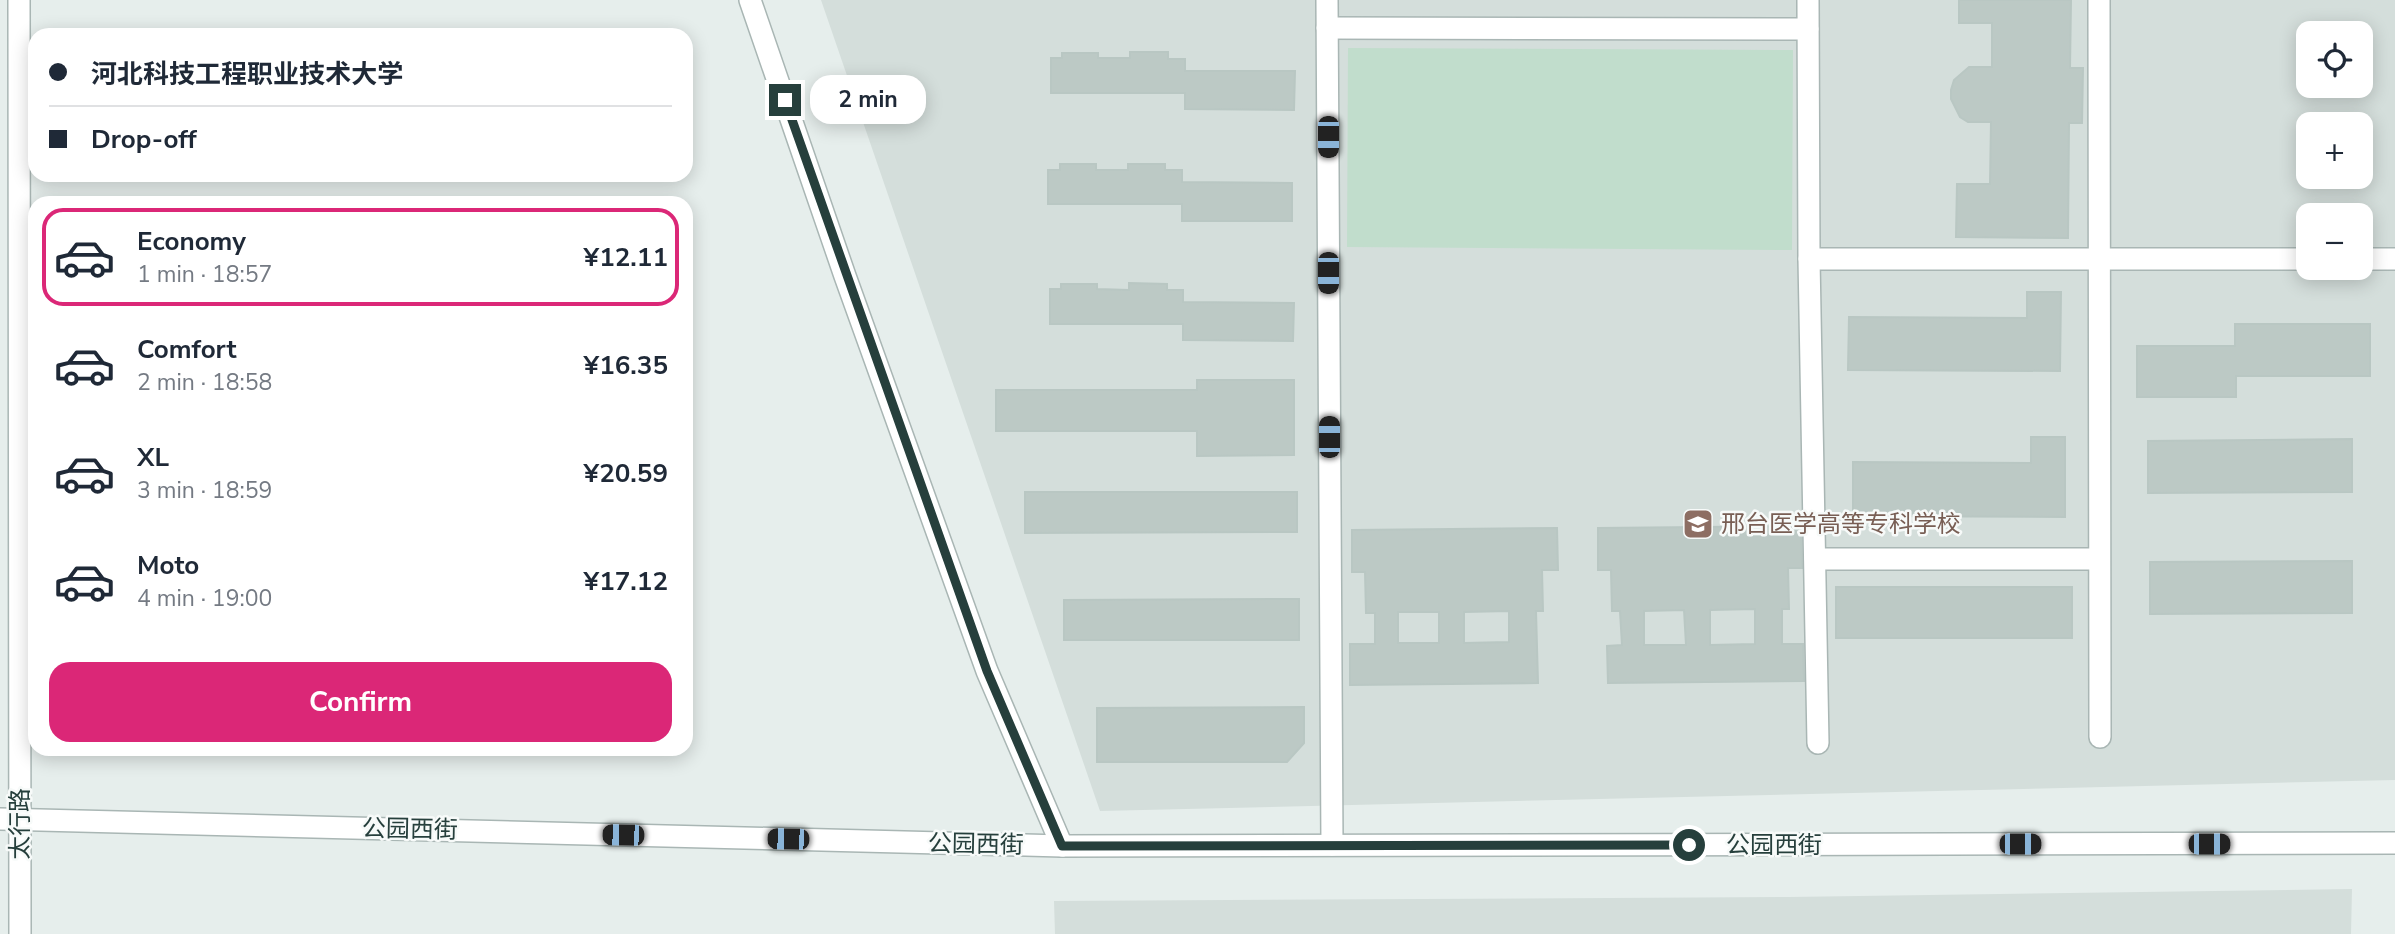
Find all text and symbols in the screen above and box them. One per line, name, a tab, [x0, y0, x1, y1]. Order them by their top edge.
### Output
map controls	[2296, 21, 2373, 280]
button: locate	[2296, 21, 2373, 98]
text: 河北科技工程职业技术大学	[91, 57, 403, 92]
callout: 2 min	[810, 76, 925, 124]
route end	[769, 84, 801, 116]
text: 2 min	[838, 84, 898, 115]
button: +	[2296, 112, 2373, 189]
car	[1318, 116, 1339, 158]
text: Drop-off	[91, 122, 197, 157]
button: −	[2296, 203, 2373, 280]
text: Economy	[137, 224, 246, 259]
icon: car	[53, 226, 116, 289]
text: ¥12.11	[584, 240, 668, 275]
car	[1318, 252, 1339, 294]
text: 1 min · 18:57	[137, 259, 272, 290]
text: Comfort	[137, 332, 237, 367]
icon: car	[53, 334, 116, 397]
text: ¥16.35	[584, 348, 668, 383]
text: 2 min · 18:58	[137, 367, 272, 398]
car	[1319, 416, 1340, 458]
text: XL	[137, 440, 169, 475]
icon: car	[53, 442, 116, 505]
text: ¥20.59	[584, 456, 668, 491]
text: 3 min · 18:59	[137, 475, 272, 506]
school or university icon: 邢台医学高等专科学校	[1681, 507, 1715, 541]
place label: 邢台医学高等专科学校	[1721, 508, 1961, 540]
text: Moto	[137, 548, 199, 583]
icon: car	[53, 550, 116, 613]
text: ¥17.12	[584, 564, 668, 599]
text: 4 min · 19:00	[137, 583, 272, 614]
button: Confirm	[49, 662, 672, 742]
street label: 太行路	[4, 788, 36, 860]
street label: 公园西街	[362, 812, 458, 846]
car	[602, 824, 645, 846]
street label: 公园西街	[928, 827, 1024, 861]
car	[767, 828, 810, 850]
route start	[1673, 829, 1705, 861]
street label: 公园西街	[1726, 829, 1822, 861]
car	[2000, 834, 2042, 855]
car	[2189, 834, 2231, 855]

